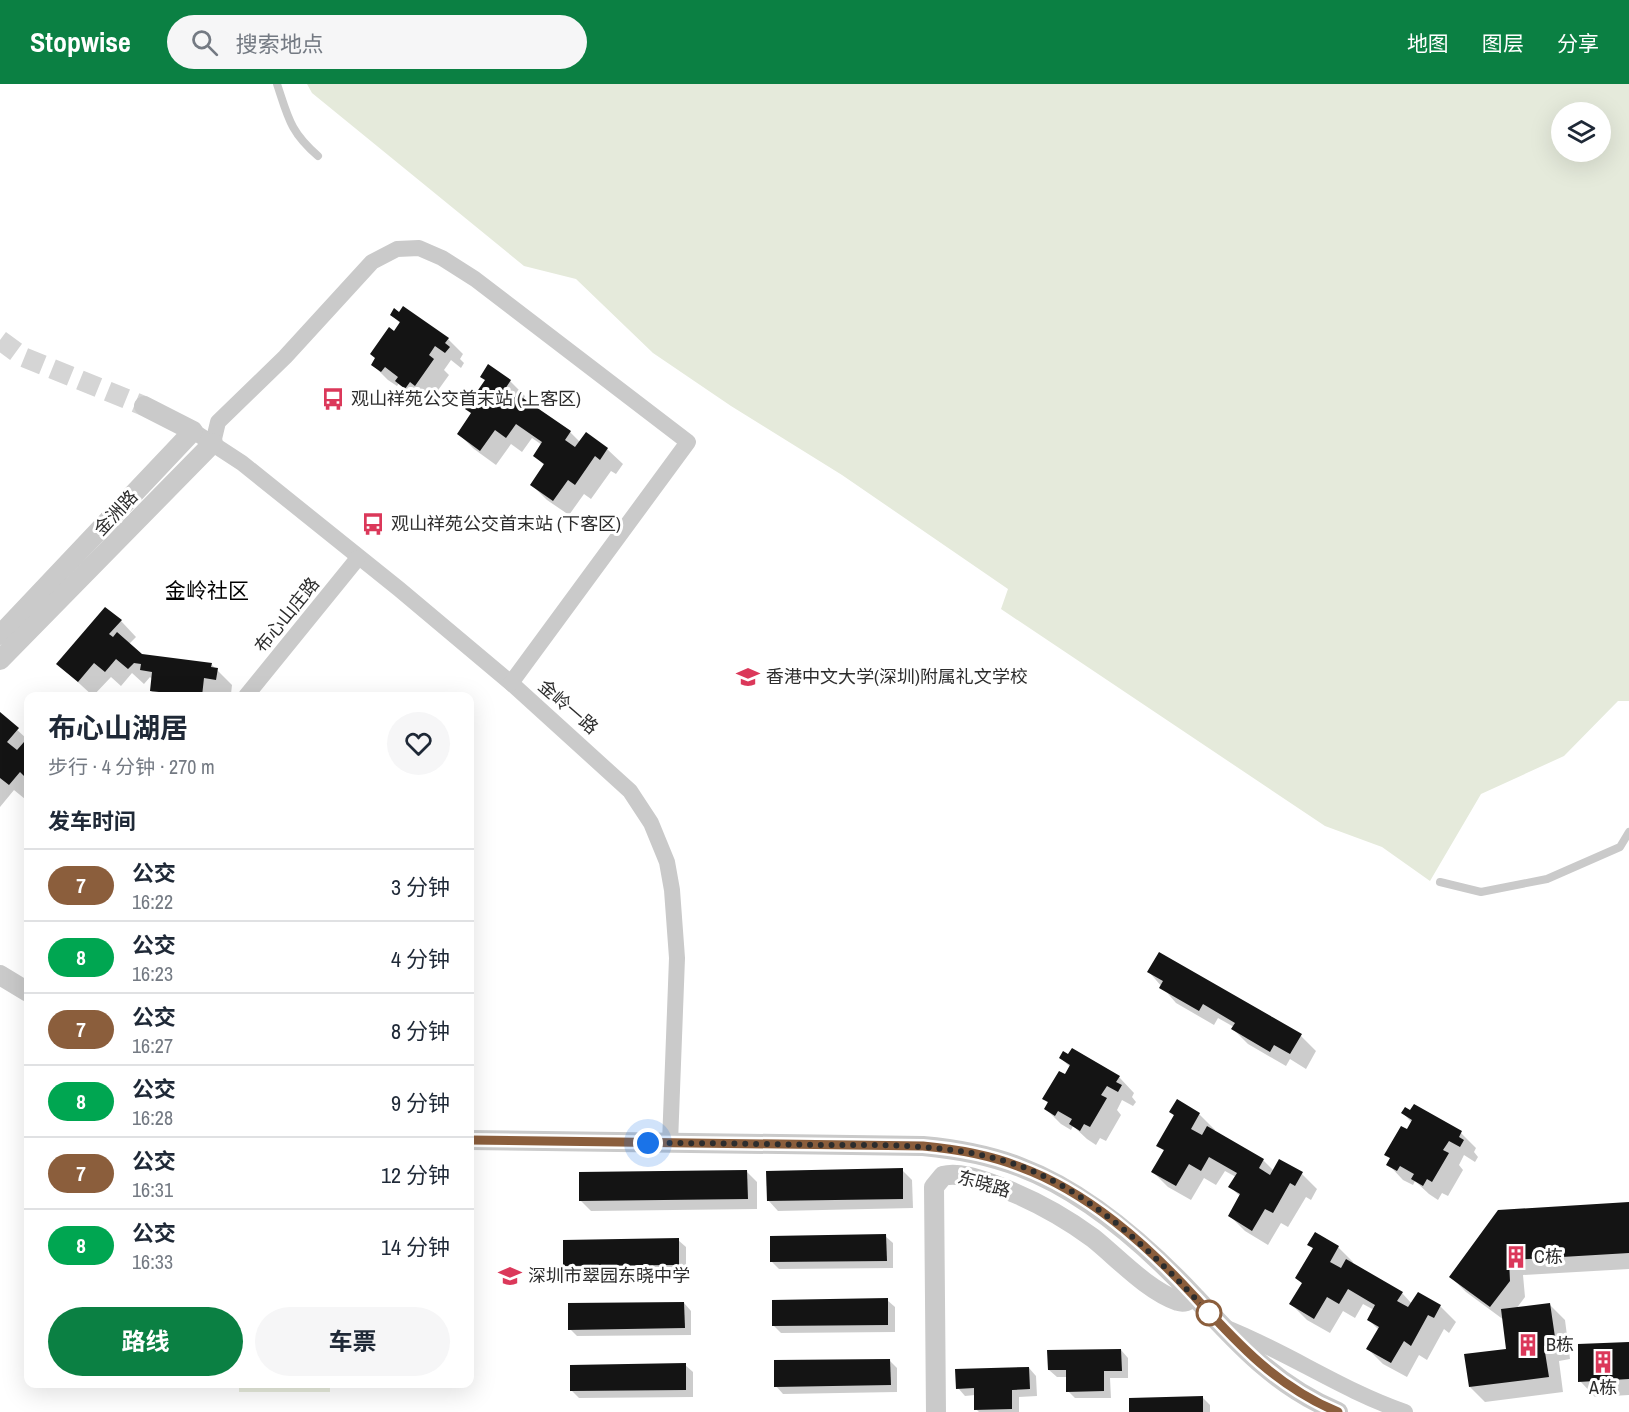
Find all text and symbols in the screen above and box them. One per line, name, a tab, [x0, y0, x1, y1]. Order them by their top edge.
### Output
search box	[167, 15, 587, 69]
text: Stopwise	[30, 23, 131, 61]
icon: search	[188, 26, 221, 59]
text: 搜索地点	[236, 29, 324, 59]
text: 地图	[1407, 29, 1449, 58]
text: 图层	[1482, 29, 1524, 58]
text: 分享	[1557, 29, 1599, 58]
map controls	[1551, 102, 1611, 162]
button: layers	[1551, 102, 1611, 162]
bus stop icon: 观山祥苑公交首末站 (上客区)	[320, 386, 346, 412]
place label: 观山祥苑公交首末站 (上客区)	[351, 386, 581, 411]
street label: 金洲路	[88, 484, 143, 541]
bus stop icon: 观山祥苑公交首末站 (下客区)	[360, 511, 386, 537]
place label: 观山祥苑公交首末站 (下客区)	[391, 511, 621, 536]
street label: 布心山庄路	[249, 572, 325, 658]
district label: 金岭社区	[165, 576, 249, 605]
school or university icon: 香港中文大学(深圳)附属礼文学校	[735, 664, 761, 690]
place label: 香港中文大学(深圳)附属礼文学校	[766, 664, 1028, 689]
street label: 金岭一路	[533, 674, 604, 740]
text: 布心山湖居	[48, 709, 188, 747]
button: heart	[387, 712, 450, 775]
text: 步行 · 4 分钟 · 270 m	[48, 753, 215, 780]
text: 发车时间	[48, 806, 136, 836]
text: 公交	[132, 858, 176, 888]
text: 7	[76, 871, 86, 900]
text: 3 分钟	[391, 872, 450, 902]
text: 16:22	[132, 888, 173, 915]
text: 公交	[132, 930, 176, 960]
text: 8	[76, 943, 86, 972]
text: 4 分钟	[391, 944, 450, 974]
text: 16:23	[132, 960, 173, 987]
text: 公交	[132, 1002, 176, 1032]
text: 7	[76, 1015, 86, 1044]
text: 8 分钟	[391, 1016, 450, 1046]
text: 16:27	[132, 1032, 173, 1059]
text: 公交	[132, 1074, 176, 1104]
text: 8	[76, 1087, 86, 1116]
text: 9 分钟	[391, 1088, 450, 1118]
text: 16:28	[132, 1104, 173, 1131]
your location	[633, 1128, 663, 1158]
text: 公交	[132, 1146, 176, 1176]
text: 7	[76, 1159, 86, 1188]
text: 12 分钟	[381, 1160, 450, 1190]
street label: 东晓路	[955, 1164, 1014, 1203]
text: 16:31	[132, 1176, 173, 1203]
text: 公交	[132, 1218, 176, 1248]
text: 8	[76, 1231, 86, 1260]
text: 14 分钟	[381, 1232, 450, 1262]
building icon: C栋	[1503, 1244, 1529, 1270]
place label: C栋	[1534, 1244, 1563, 1269]
text: 16:33	[132, 1248, 173, 1275]
school or university icon: 深圳市翠园东晓中学	[497, 1263, 523, 1289]
place label: 深圳市翠园东晓中学	[528, 1263, 690, 1288]
unlabelled marker	[1196, 1300, 1222, 1326]
button: 路线	[48, 1307, 243, 1376]
button: 车票	[255, 1307, 450, 1376]
building icon: B栋	[1515, 1332, 1541, 1358]
place label: B栋	[1546, 1332, 1574, 1357]
building icon: A栋	[1590, 1349, 1616, 1375]
place label: A栋	[1588, 1375, 1617, 1400]

